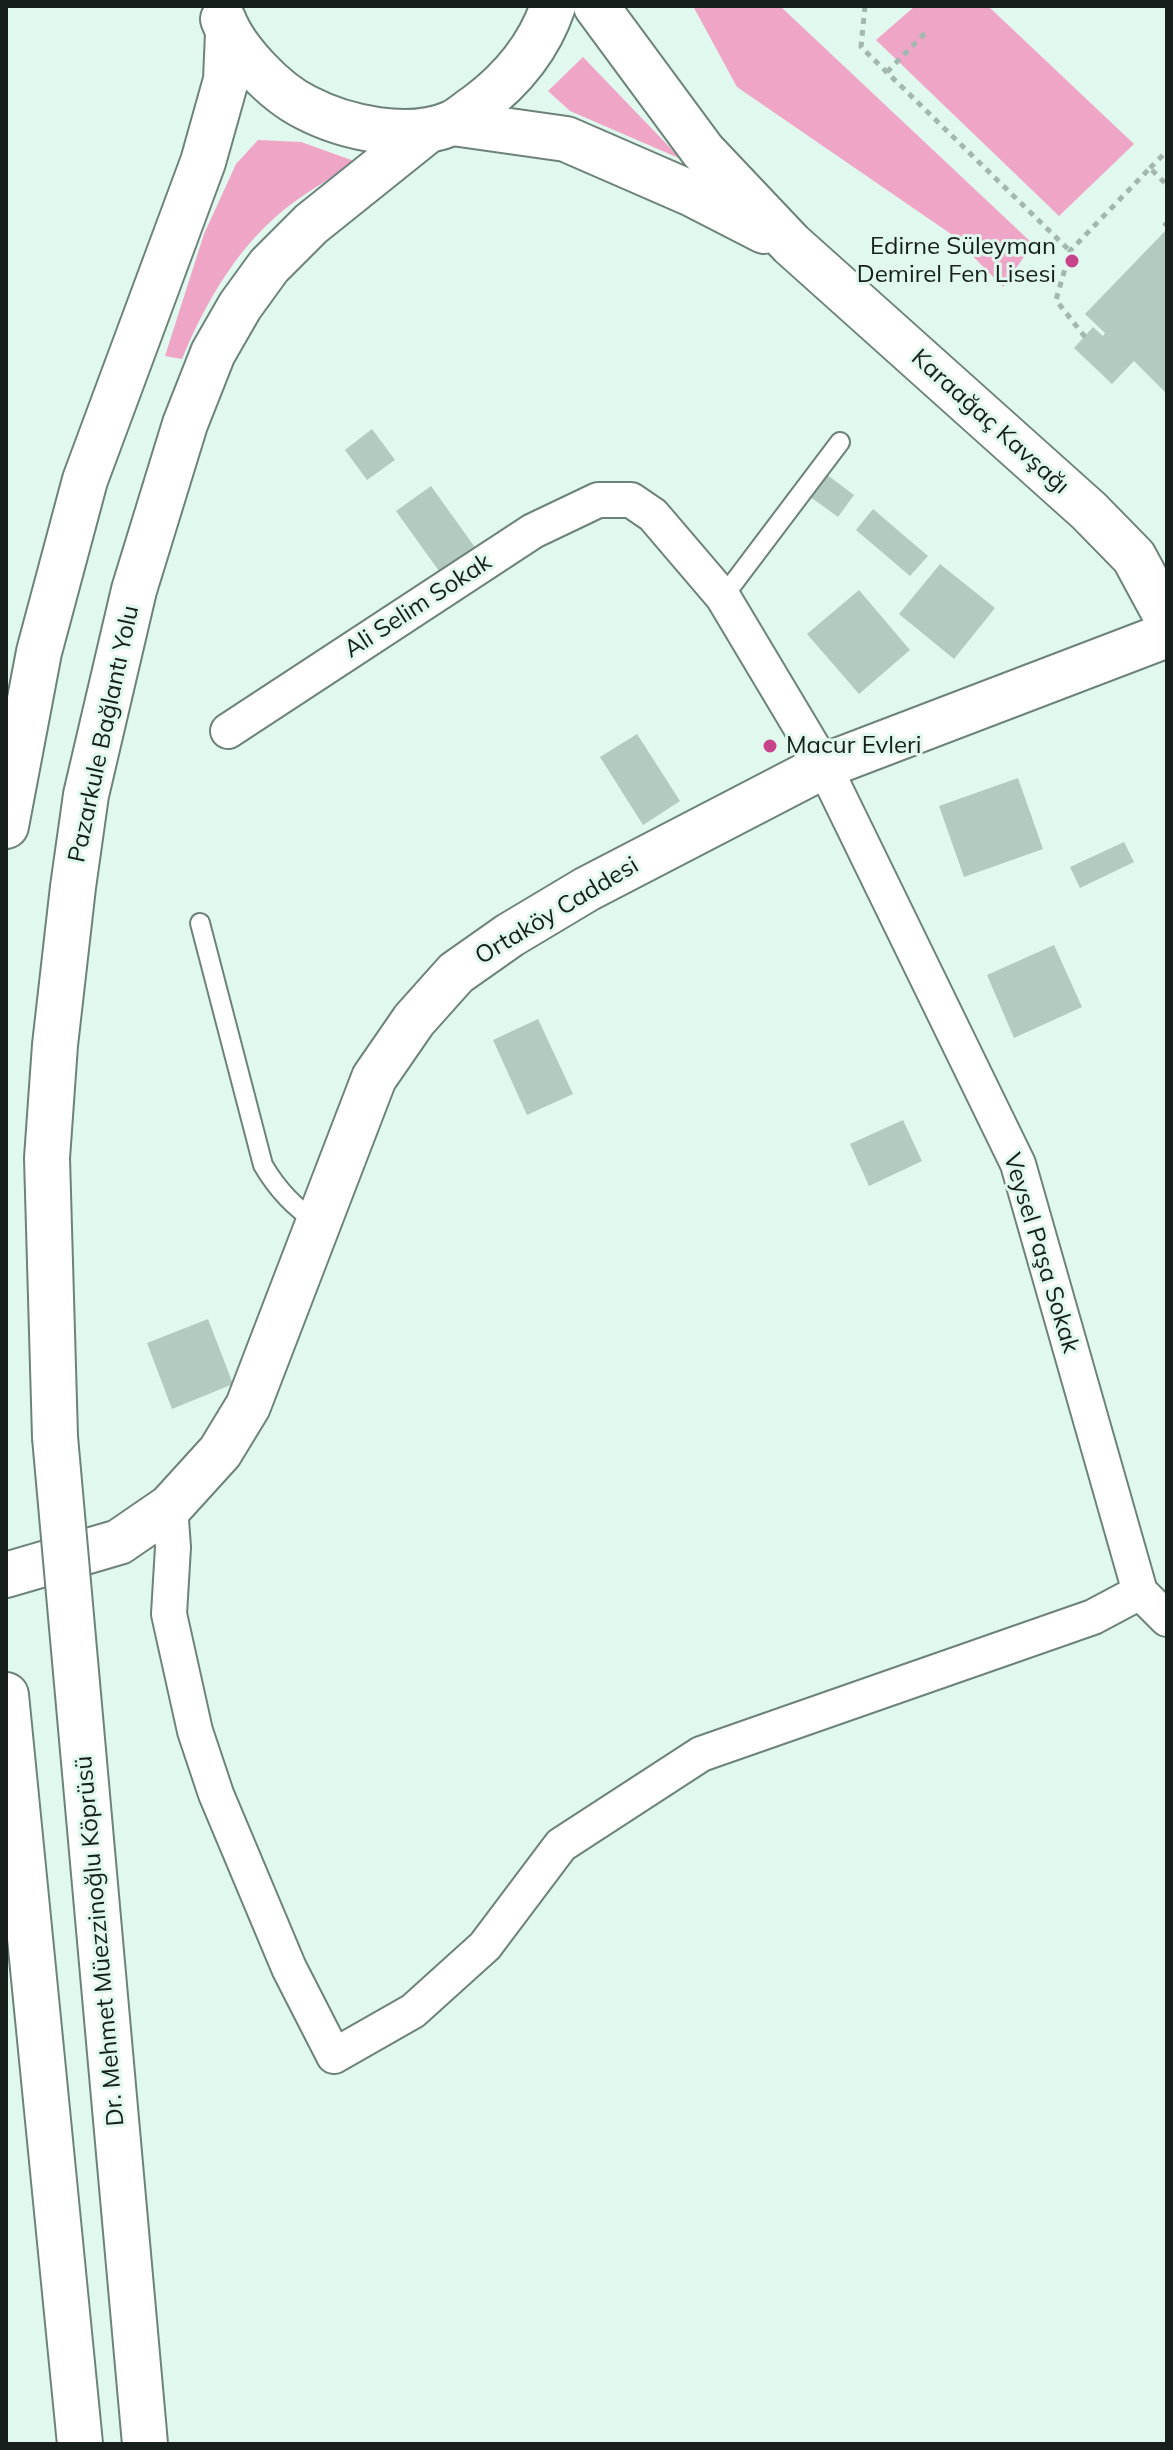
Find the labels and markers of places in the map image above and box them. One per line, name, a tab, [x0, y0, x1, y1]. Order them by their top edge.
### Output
place label: Edirne Süleyman Demirel Fen Lisesi	[857, 233, 1056, 289]
marker: Edirne Süleyman Demirel Fen Lisesi	[1063, 252, 1081, 270]
place label: Macur Evleri	[786, 732, 922, 760]
marker: Macur Evleri	[761, 737, 779, 755]

